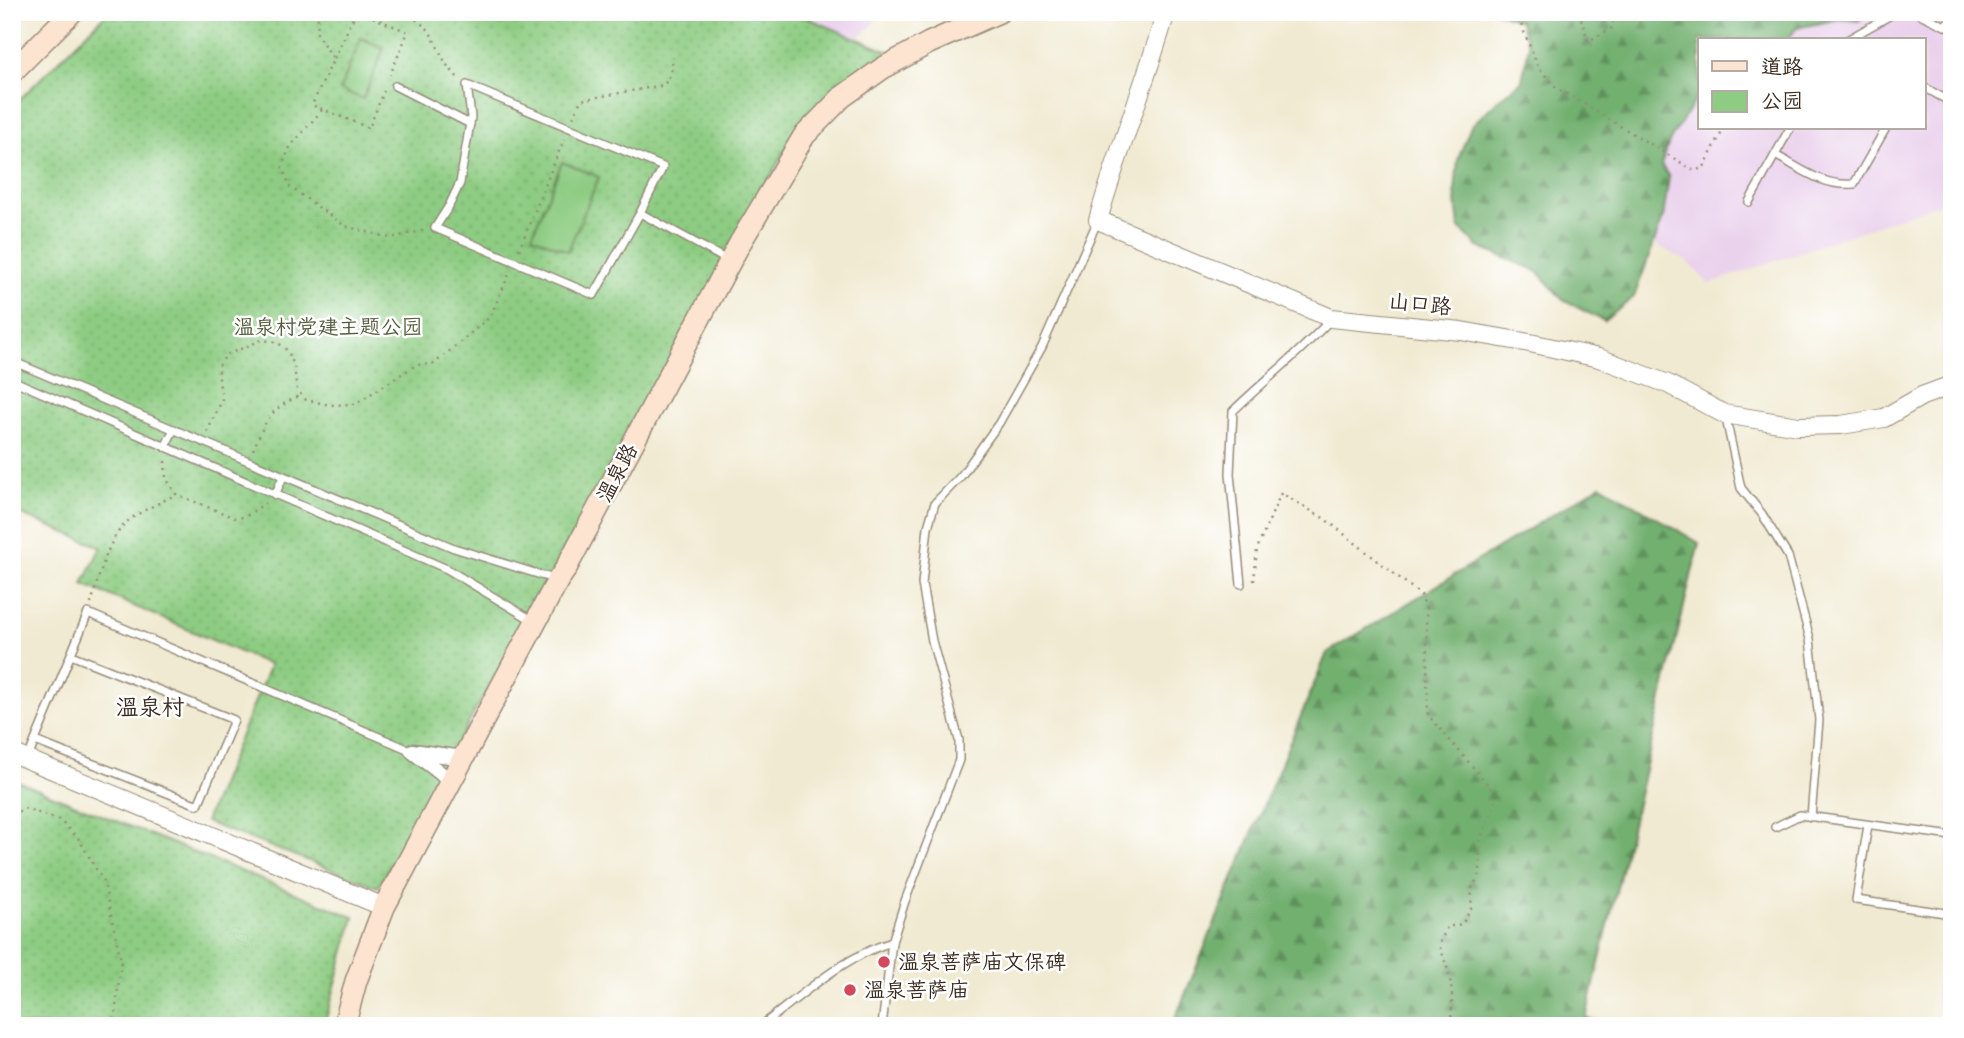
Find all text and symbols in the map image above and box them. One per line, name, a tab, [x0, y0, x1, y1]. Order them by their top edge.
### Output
legend	[1698, 38, 1926, 130]
text: 道路	[1761, 55, 1803, 80]
text: 公园	[1761, 89, 1803, 114]
street label: 山口路	[1387, 289, 1453, 320]
park label: 温泉村党建主题公园	[234, 315, 423, 340]
street label: 温泉路	[592, 440, 643, 507]
district label: 温泉村	[116, 694, 185, 722]
place label: 温泉菩萨庙文保碑	[898, 950, 1066, 975]
marker: 温泉菩萨庙文保碑	[876, 954, 892, 970]
place label: 温泉菩萨庙	[864, 978, 969, 1003]
marker: 温泉菩萨庙	[842, 982, 858, 998]

